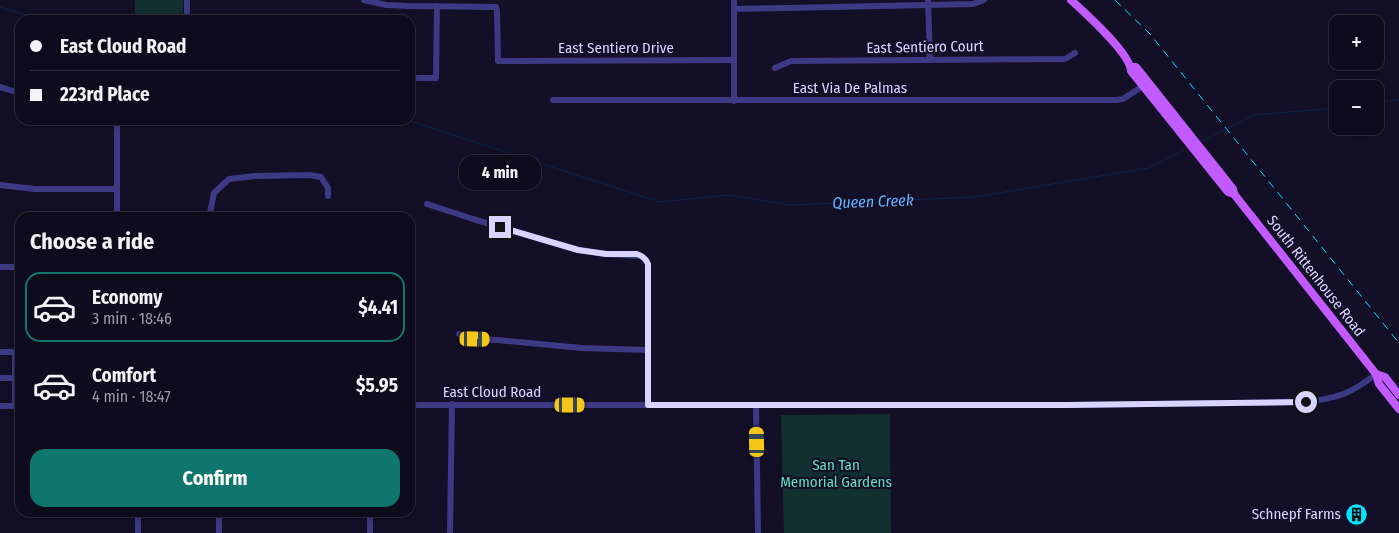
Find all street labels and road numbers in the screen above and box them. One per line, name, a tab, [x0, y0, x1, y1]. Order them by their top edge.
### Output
street label: East Sentiero Court	[866, 37, 984, 57]
street label: East Sentiero Drive	[558, 39, 674, 57]
street label: East Via De Palmas	[793, 79, 907, 97]
street label: South Rittenhouse Road	[1263, 212, 1369, 340]
street label: East Cloud Road	[443, 383, 541, 401]

